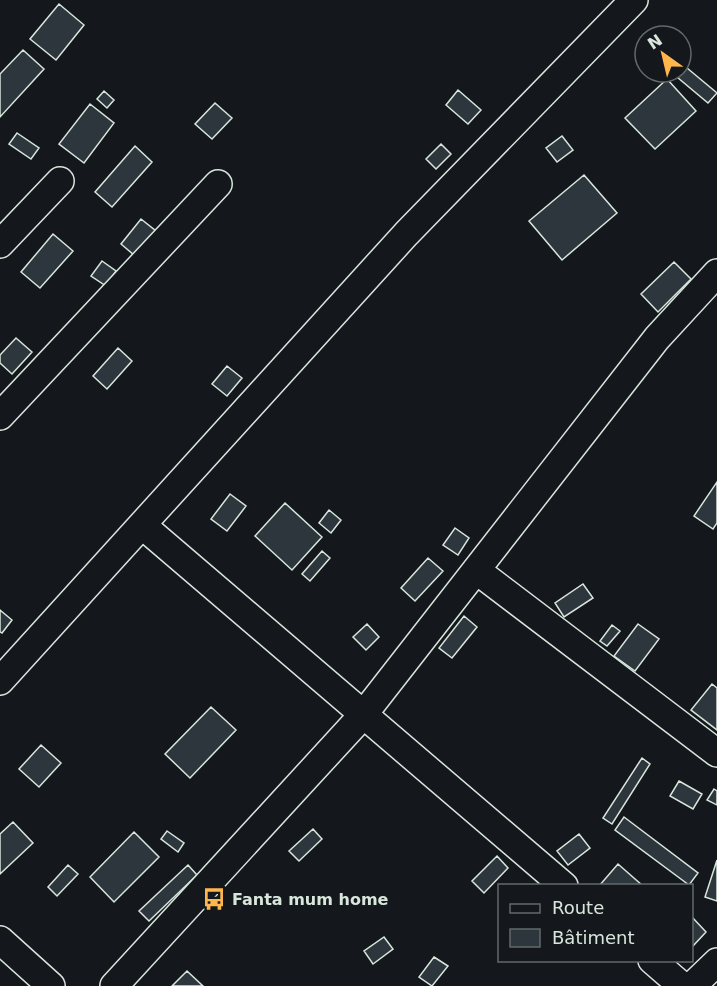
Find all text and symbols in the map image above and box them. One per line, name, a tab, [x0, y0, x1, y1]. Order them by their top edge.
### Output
north arrow	[633, 24, 693, 84]
text: N	[644, 30, 666, 54]
legend	[498, 884, 693, 962]
bus stop icon: Fanta mum home	[201, 886, 227, 912]
place label: Fanta mum home	[232, 890, 389, 909]
text: Route	[552, 897, 604, 918]
text: Bâtiment	[552, 927, 635, 948]

